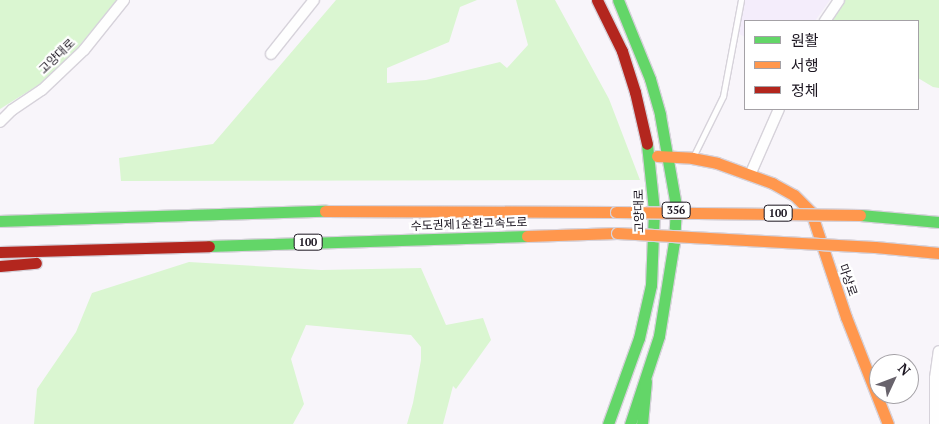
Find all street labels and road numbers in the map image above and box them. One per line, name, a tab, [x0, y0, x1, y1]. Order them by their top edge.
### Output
street label: 고양대로	[36, 35, 78, 77]
street label: 고양대로	[631, 189, 647, 233]
road number: 356	[661, 202, 691, 218]
road number: 100	[763, 204, 793, 222]
street label: 수도권제1순환고속도로	[410, 215, 528, 233]
road number: 100	[293, 233, 323, 250]
street label: 마상로	[836, 262, 860, 298]

